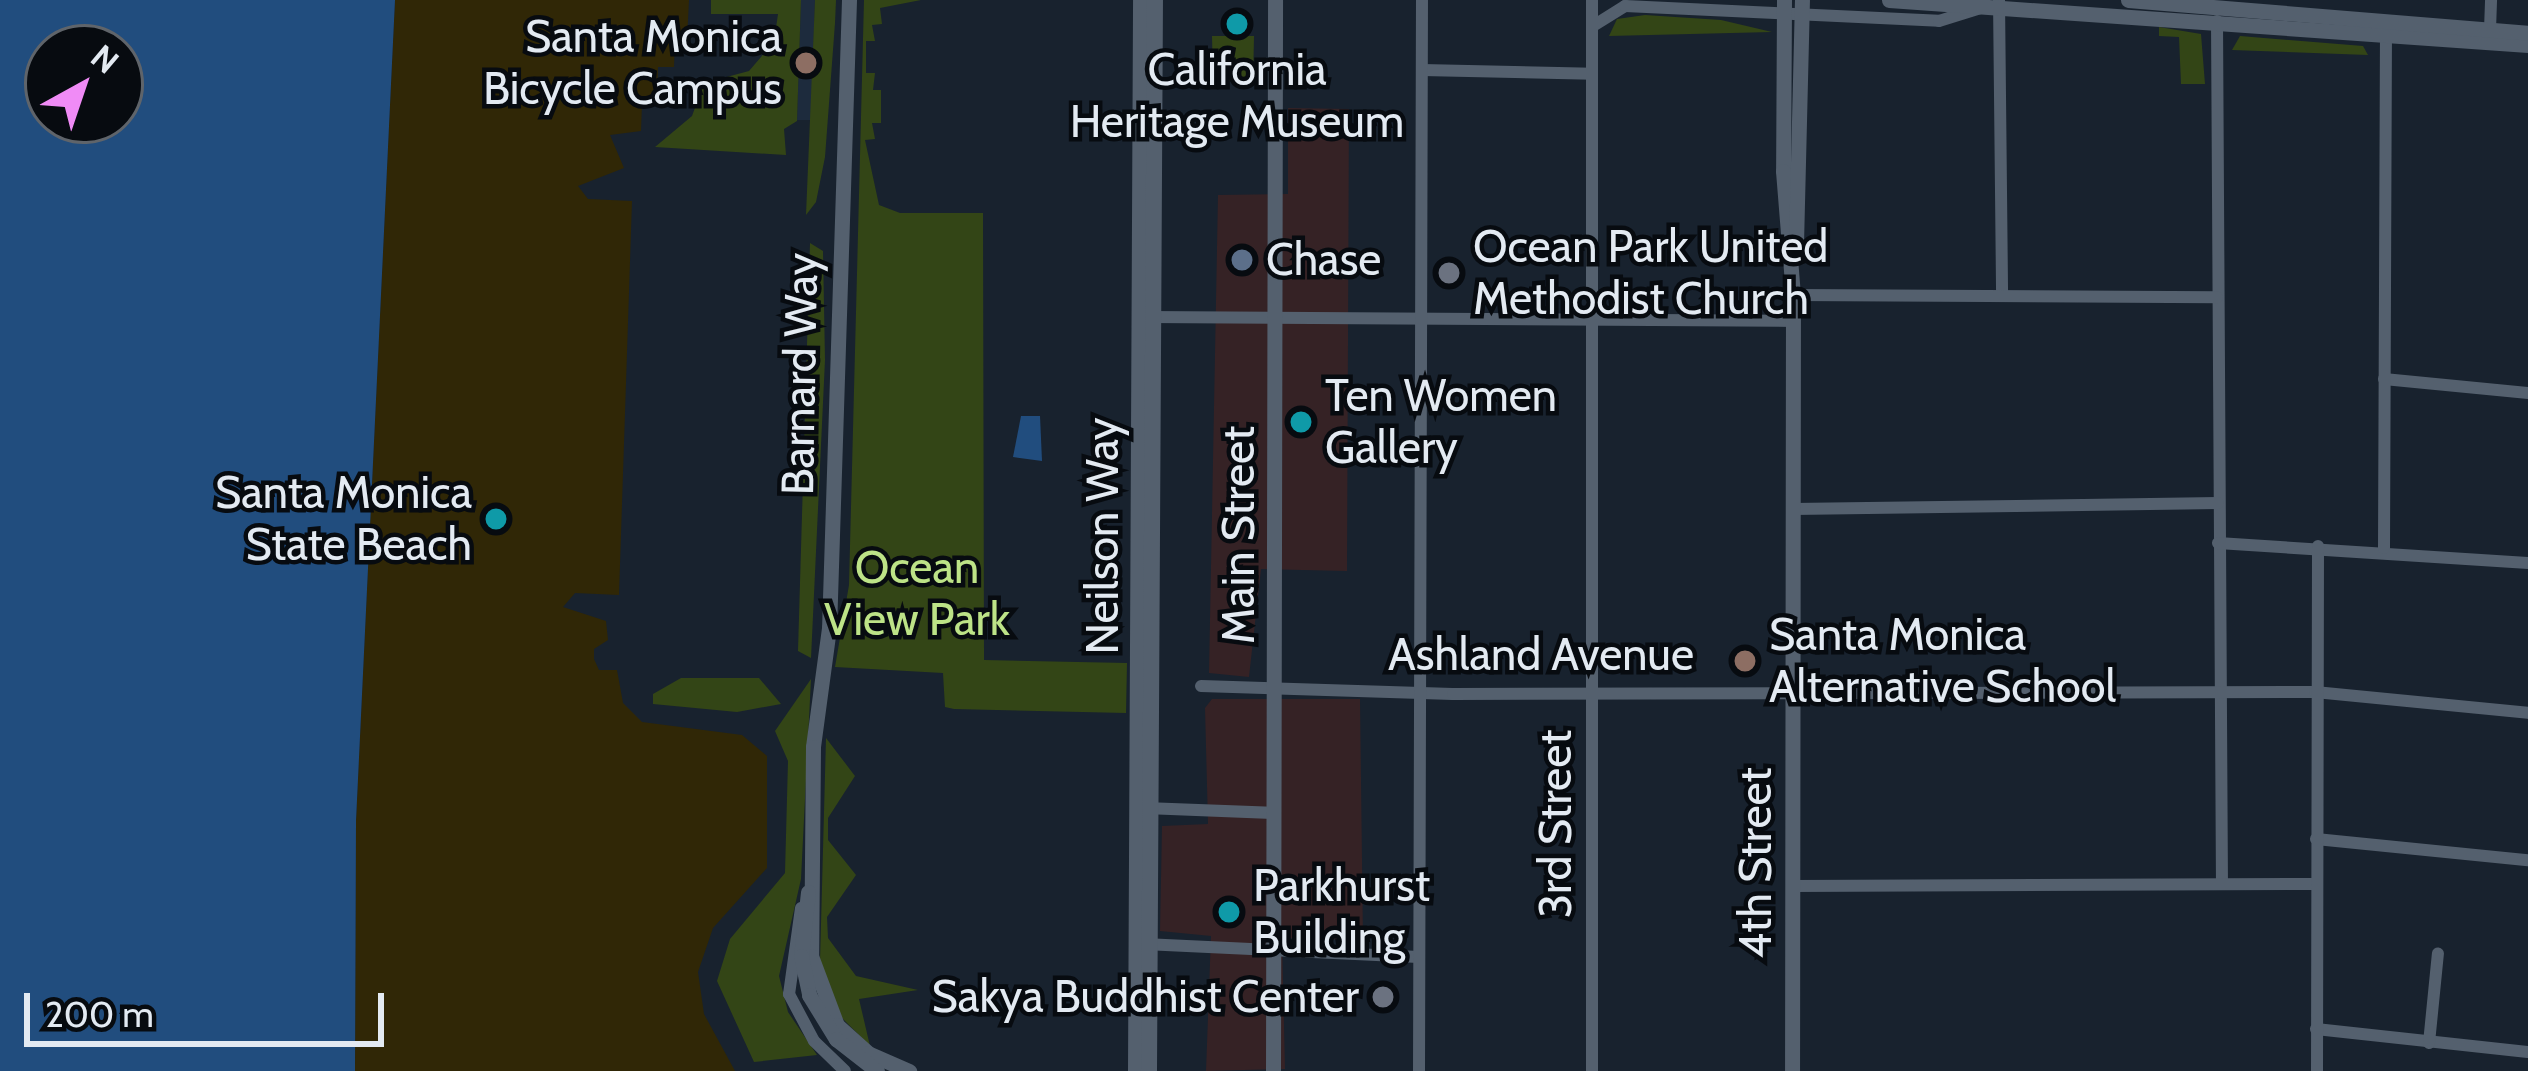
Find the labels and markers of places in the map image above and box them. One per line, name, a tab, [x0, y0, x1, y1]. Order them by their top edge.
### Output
place label: Santa Monica Bicycle Campus	[483, 10, 782, 116]
marker: California Heritage Museum	[1224, 11, 1250, 37]
place label: California Heritage Museum	[1070, 43, 1404, 149]
marker: Santa Monica Bicycle Campus	[793, 50, 819, 76]
place label: Ocean Park United Methodist Church	[1473, 220, 1828, 326]
place label: Chase	[1266, 233, 1381, 287]
marker: Chase	[1229, 247, 1255, 273]
marker: Ocean Park United Methodist Church	[1436, 260, 1462, 286]
place label: Ten Women Gallery	[1325, 369, 1557, 475]
marker: Ten Women Gallery	[1288, 409, 1314, 435]
place label: Santa Monica State Beach	[215, 466, 472, 572]
marker: Santa Monica State Beach	[483, 506, 509, 532]
place label: Santa Monica Alternative School	[1769, 608, 2116, 714]
marker: Santa Monica Alternative School	[1732, 648, 1758, 674]
place label: Parkhurst Building	[1253, 859, 1430, 965]
marker: Parkhurst Building	[1216, 899, 1242, 925]
place label: Sakya Buddhist Center	[932, 970, 1359, 1024]
marker: Sakya Buddhist Center	[1370, 984, 1396, 1010]

